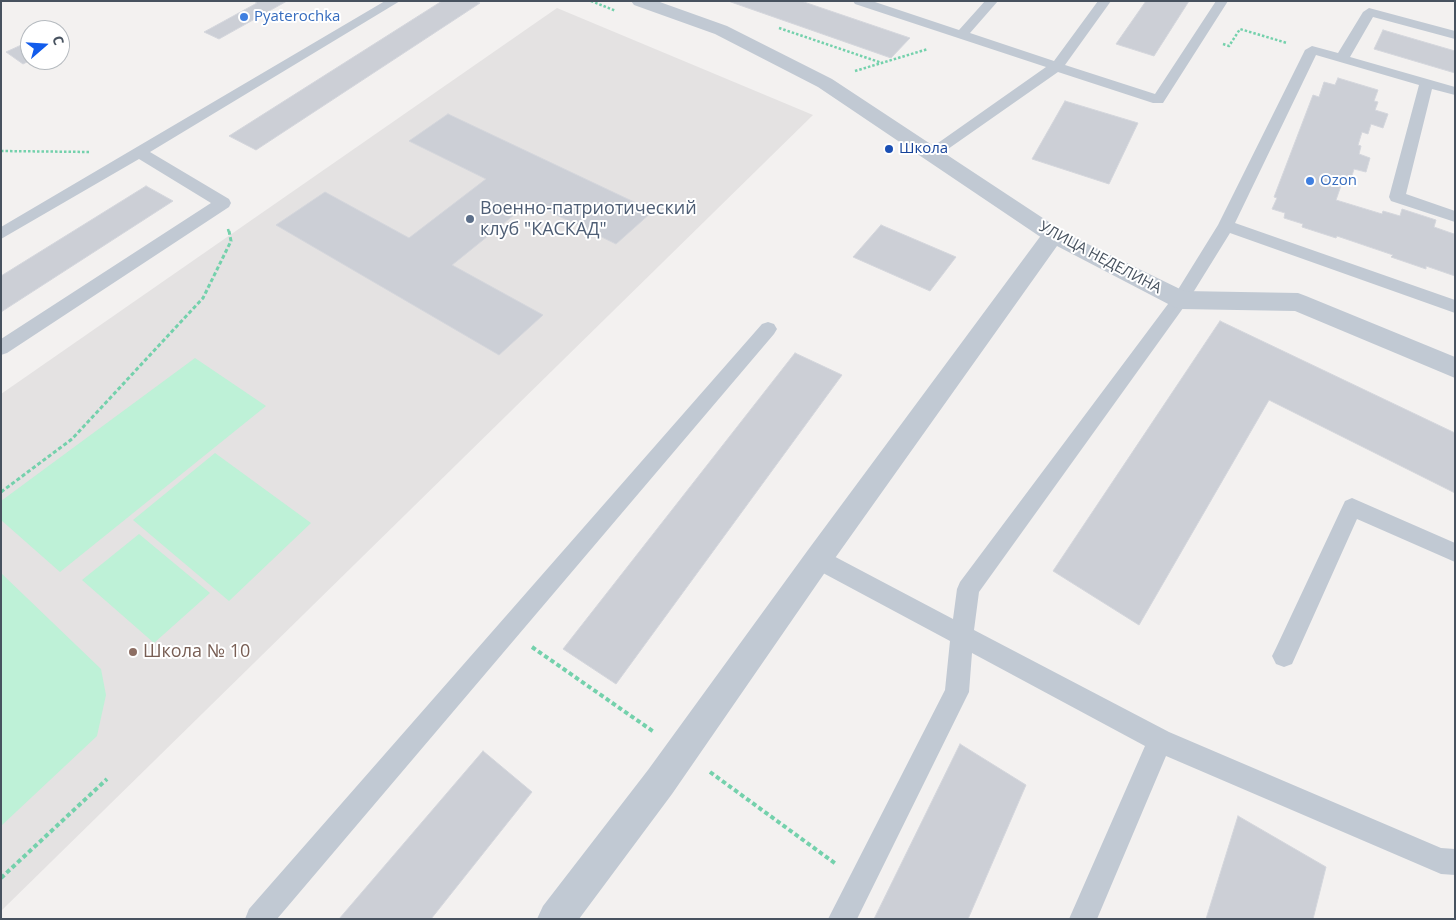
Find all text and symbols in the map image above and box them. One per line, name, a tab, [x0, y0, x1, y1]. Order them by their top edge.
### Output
place label: Pyaterochka	[254, 8, 340, 26]
marker: Pyaterochka	[238, 11, 250, 23]
north arrow	[20, 20, 70, 70]
text: С	[48, 33, 69, 48]
place label: Школа	[899, 140, 948, 158]
marker: Школа	[883, 143, 895, 155]
place label: Ozon	[1320, 172, 1357, 190]
marker: Ozon	[1304, 175, 1316, 187]
place label: Военно-патриотический клуб "КАСКАД"	[480, 198, 697, 240]
marker: Военно-патриотический клуб "КАСКАД"	[464, 213, 476, 225]
street label: УЛИЦА НЕДЕЛИНА	[1036, 218, 1164, 298]
place label: Школа № 10	[143, 641, 250, 663]
marker: Школа № 10	[127, 646, 139, 658]

